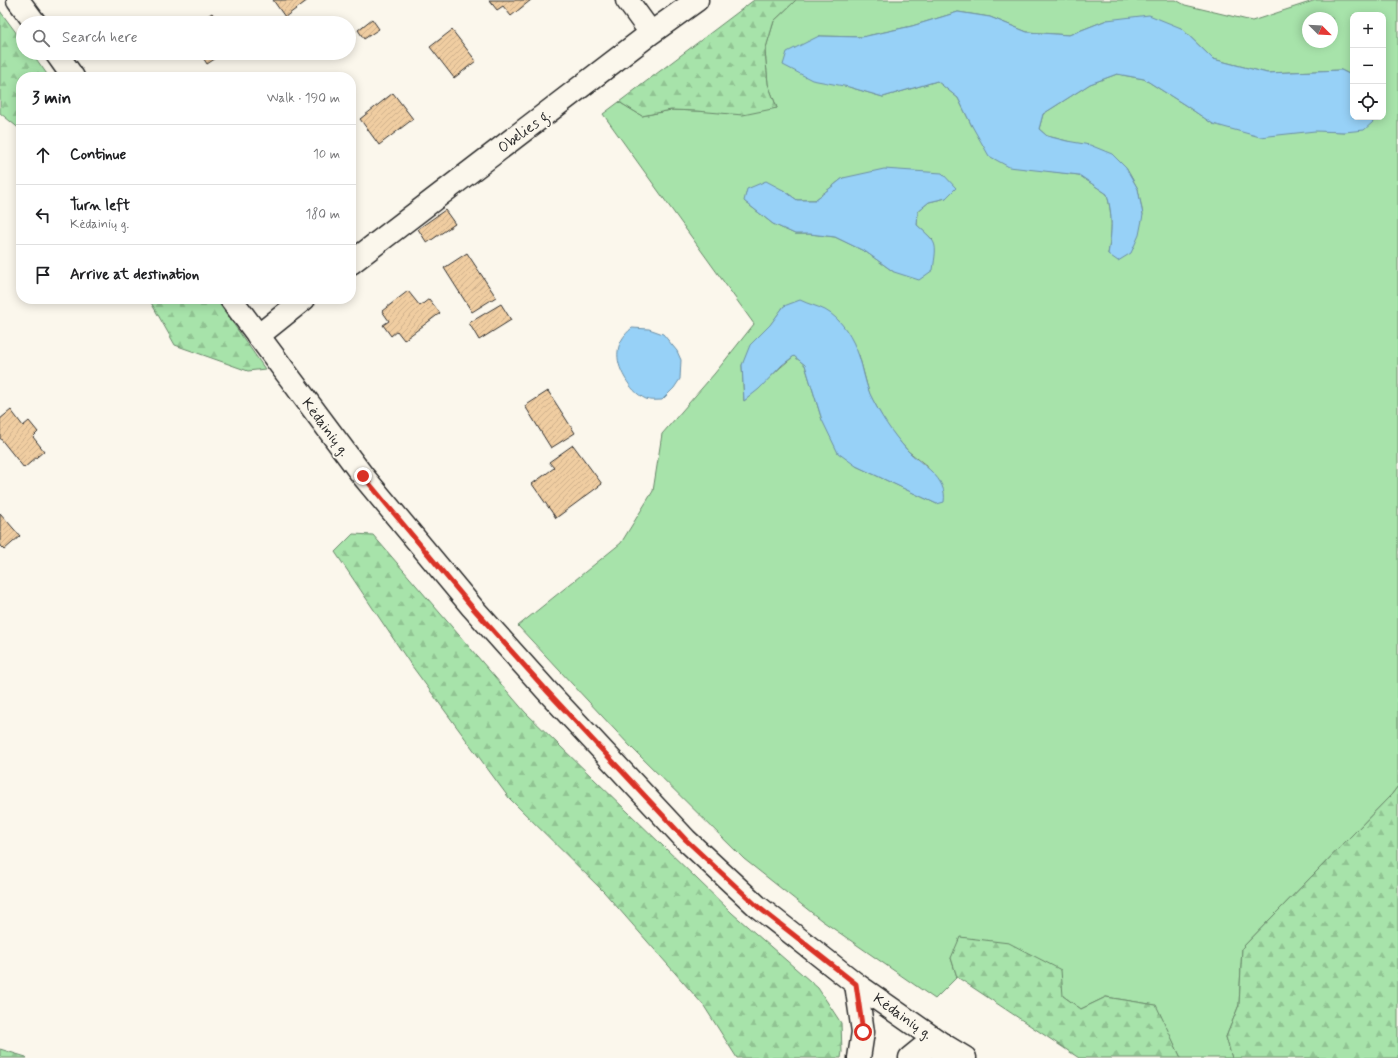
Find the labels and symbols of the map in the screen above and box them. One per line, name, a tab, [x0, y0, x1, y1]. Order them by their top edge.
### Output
north arrow	[1302, 12, 1338, 48]
street label: Obelies g.	[494, 105, 556, 159]
street label: Kėdainių g.	[297, 394, 354, 461]
route end	[354, 467, 372, 485]
street label: Kėdainių g.	[869, 989, 936, 1045]
route start	[854, 1023, 872, 1041]

